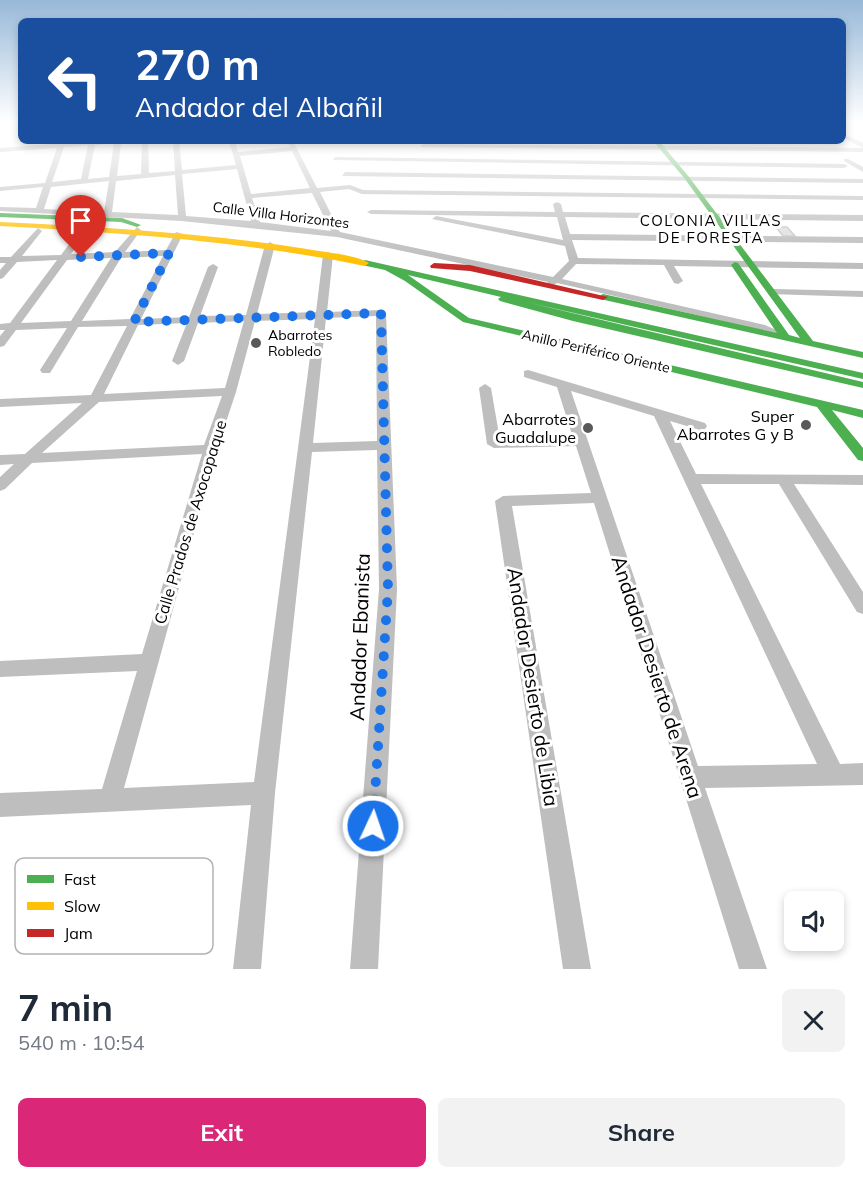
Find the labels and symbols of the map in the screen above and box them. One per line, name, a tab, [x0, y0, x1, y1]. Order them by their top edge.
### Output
pin	[55, 195, 106, 257]
street label: Calle Villa Horizontes	[212, 198, 350, 232]
district label: COLONIA VILLAS DE FORESTA	[640, 211, 782, 247]
street label: Anillo Periférico Oriente	[520, 325, 672, 377]
place label: Abarrotes Robledo	[268, 326, 333, 360]
marker: Abarrotes Robledo	[249, 336, 263, 350]
place label: Super Abarrotes G y B	[677, 406, 794, 444]
place label: Abarrotes Guadalupe	[495, 409, 576, 447]
street label: Calle Prados de Axocopaque	[149, 418, 231, 626]
marker: Super Abarrotes G y B	[799, 418, 813, 432]
marker: Abarrotes Guadalupe	[581, 421, 595, 435]
street label: Andador Desierto de Arena	[606, 552, 709, 801]
street label: Andador Ebanista	[344, 553, 375, 721]
street label: Andador Desierto de Libia	[502, 566, 565, 808]
position arrow	[341, 794, 405, 858]
legend	[15, 858, 213, 954]
text: Fast	[64, 869, 96, 889]
text: Slow	[64, 896, 101, 916]
text: Jam	[64, 923, 93, 943]

